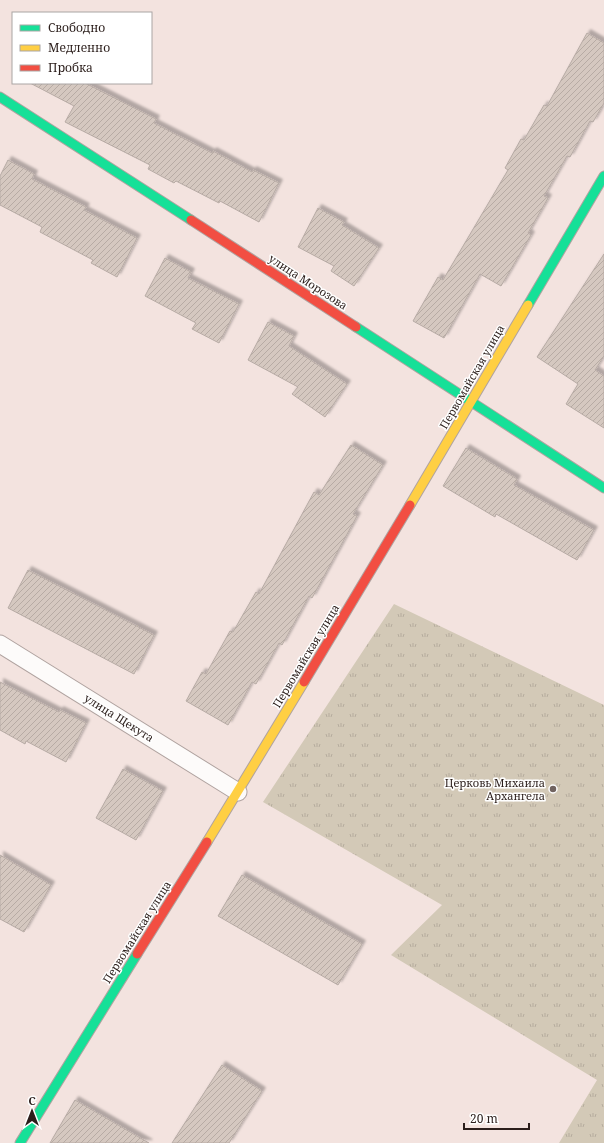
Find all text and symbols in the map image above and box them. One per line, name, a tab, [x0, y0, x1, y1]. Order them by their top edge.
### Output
legend	[12, 12, 152, 84]
text: Свободно	[48, 19, 105, 36]
text: Медленно	[48, 39, 110, 56]
text: Пробка	[48, 59, 93, 76]
street label: улица Морозова	[266, 251, 351, 313]
street label: Первомайская улица	[436, 322, 508, 432]
street label: Первомайская улица	[269, 601, 342, 710]
street label: улица Щекута	[82, 690, 157, 745]
place label: Церковь Михаила Архангела	[445, 775, 545, 803]
marker: Церковь Михаила Архангела	[548, 784, 558, 794]
street label: Первомайская улица	[99, 878, 174, 986]
north arrow	[12, 1091, 52, 1131]
text: С	[28, 1093, 36, 1108]
scale bar	[464, 1105, 529, 1131]
text: 20 m	[470, 1110, 498, 1127]

